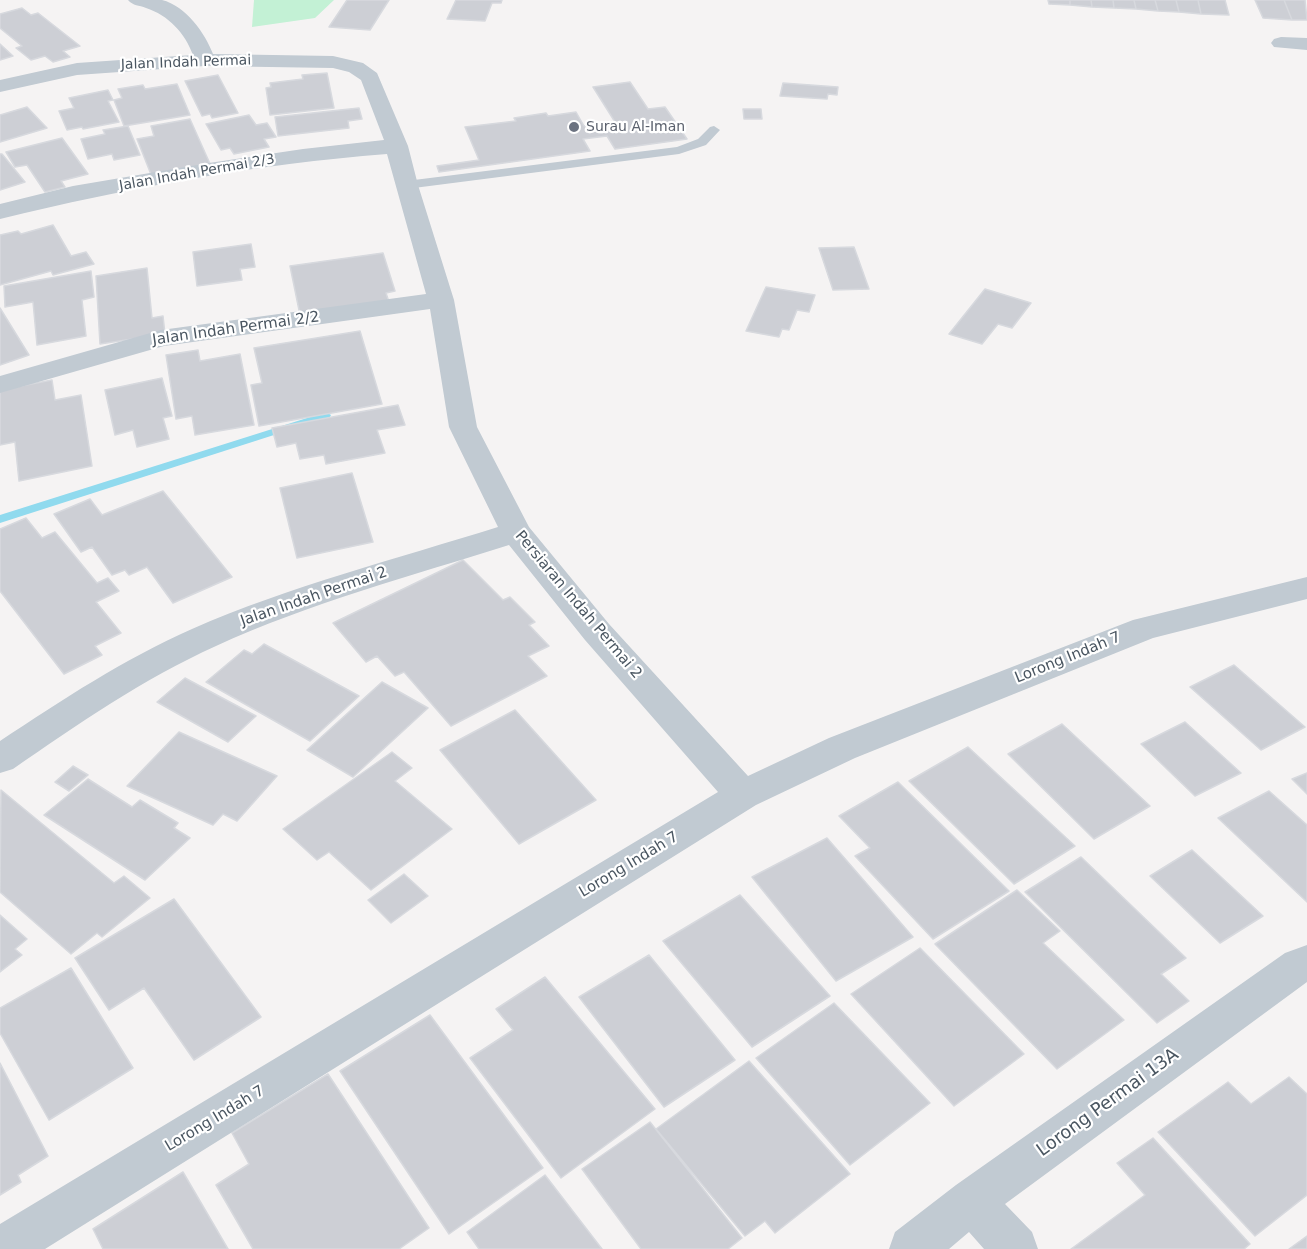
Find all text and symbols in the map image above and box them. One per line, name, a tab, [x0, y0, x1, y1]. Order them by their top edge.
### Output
street label: Jalan Indah Permai	[121, 52, 251, 74]
place label: Surau Al-Iman	[586, 119, 685, 135]
marker: Surau Al-Iman	[567, 120, 581, 134]
street label: Jalan Indah Permai 2/3	[118, 151, 276, 195]
street label: Jalan Indah Permai 2/2	[151, 308, 321, 350]
street label: Persiaran Indah Permai 2	[511, 527, 645, 683]
street label: Jalan Indah Permai 2	[238, 563, 390, 631]
street label: Lorong Indah 7	[1012, 629, 1124, 687]
street label: Lorong Indah 7	[576, 828, 682, 902]
street label: Lorong Permai 13A	[1033, 1044, 1183, 1162]
street label: Lorong Indah 7	[162, 1082, 268, 1156]

